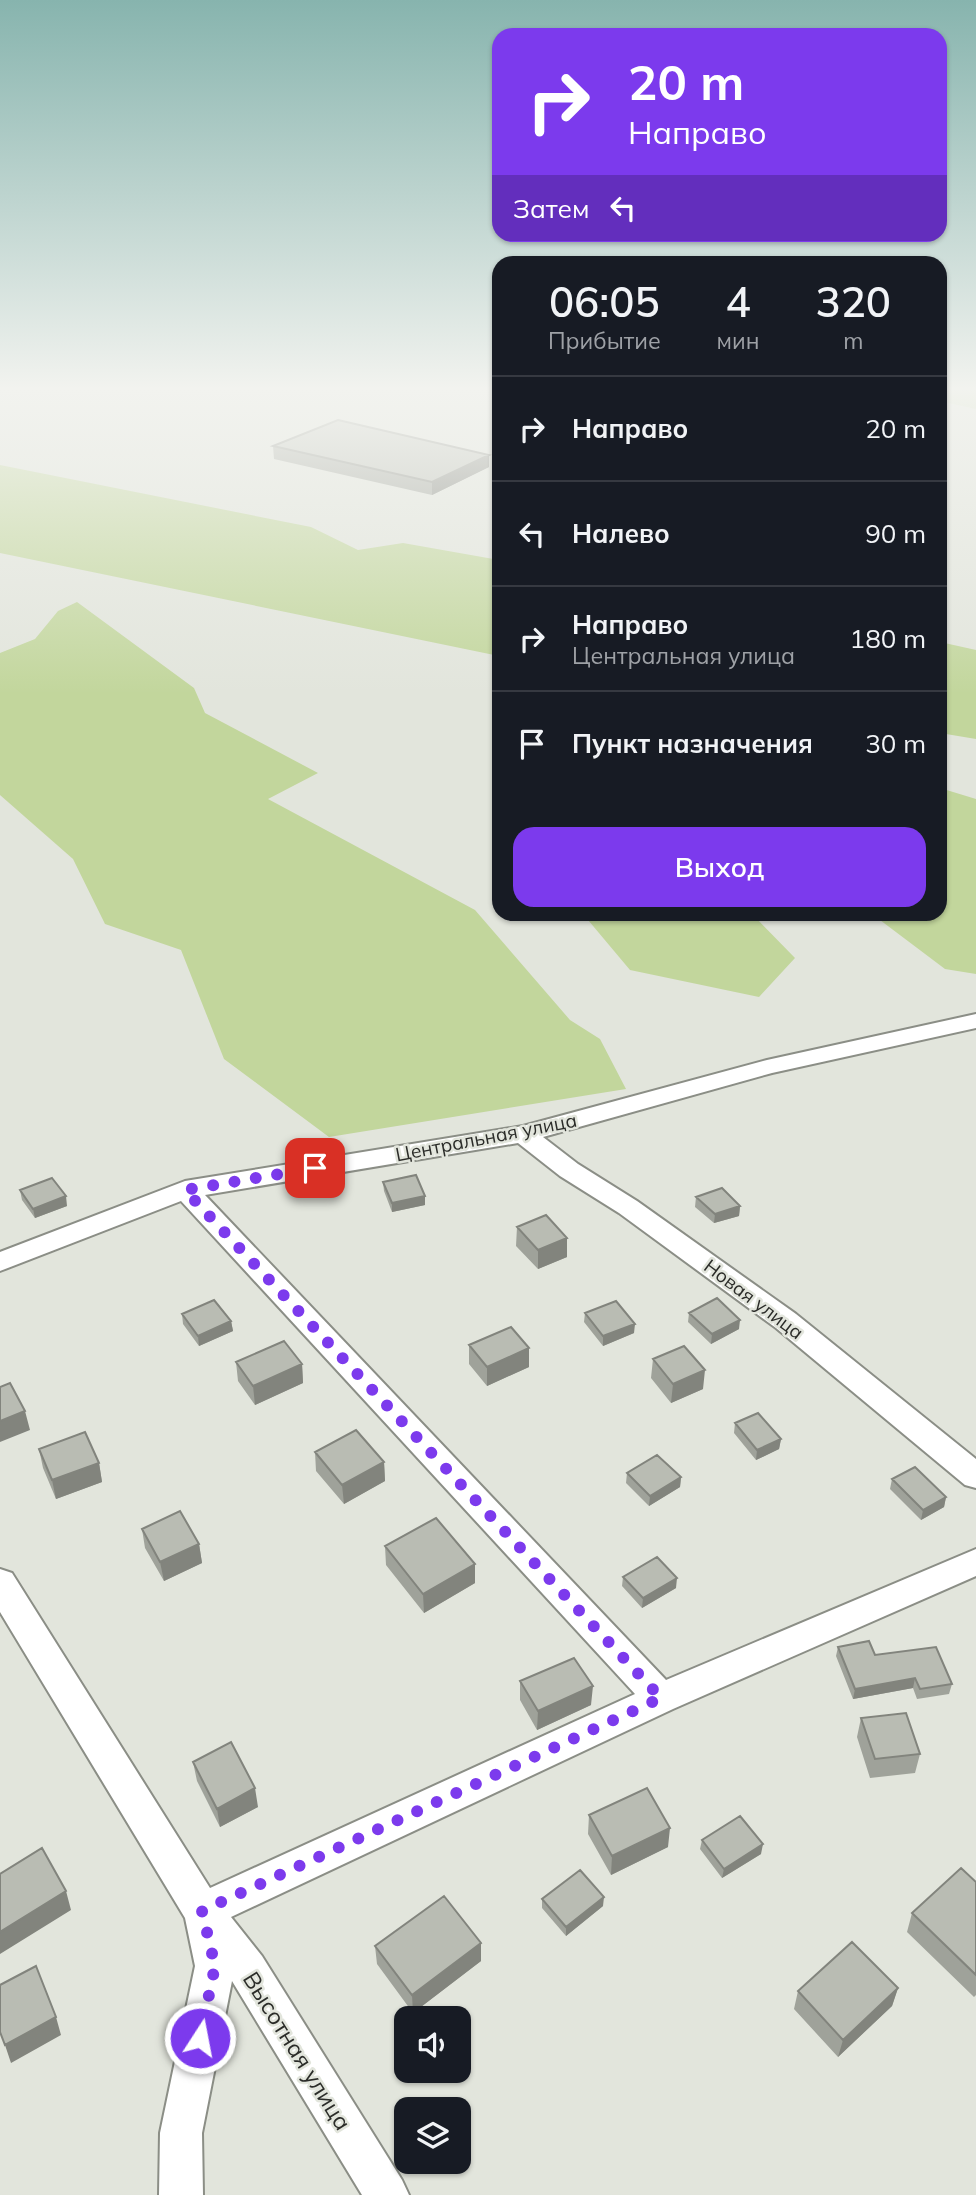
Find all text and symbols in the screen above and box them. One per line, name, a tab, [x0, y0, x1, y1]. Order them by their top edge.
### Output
text: 20 m	[628, 51, 744, 112]
icon: right	[513, 56, 604, 147]
text: Направо	[628, 112, 767, 152]
icon: left	[604, 189, 642, 227]
text: Затем	[513, 192, 590, 225]
text: 06:05	[549, 275, 660, 328]
text: 4	[725, 275, 751, 328]
text: 320	[815, 275, 891, 328]
text: Прибытие	[548, 326, 661, 355]
text: мин	[717, 326, 760, 355]
text: m	[843, 326, 863, 355]
icon: right	[513, 410, 551, 448]
text: Направо	[572, 412, 688, 445]
text: 20 m	[865, 412, 926, 445]
icon: left	[513, 515, 551, 553]
text: Налево	[572, 517, 670, 550]
text: 90 m	[865, 517, 926, 550]
text: Направо	[572, 608, 688, 641]
icon: right	[513, 620, 551, 658]
text: 180 m	[850, 622, 926, 655]
text: Центральная улица	[572, 641, 795, 670]
icon: arrive	[513, 725, 551, 763]
text: Пункт назначения	[572, 727, 813, 760]
text: 30 m	[865, 727, 926, 760]
button: Выход	[513, 827, 926, 907]
street label: Центральная улица	[393, 1108, 579, 1166]
pin	[285, 1138, 345, 1198]
icon: arrive	[296, 1149, 334, 1187]
street label: Новая улица	[699, 1254, 809, 1344]
street label: Высотная улица	[237, 1966, 358, 2135]
position arrow	[163, 2001, 237, 2075]
map controls	[394, 2006, 471, 2174]
button: sound	[394, 2006, 471, 2083]
button: layers	[394, 2097, 471, 2174]

